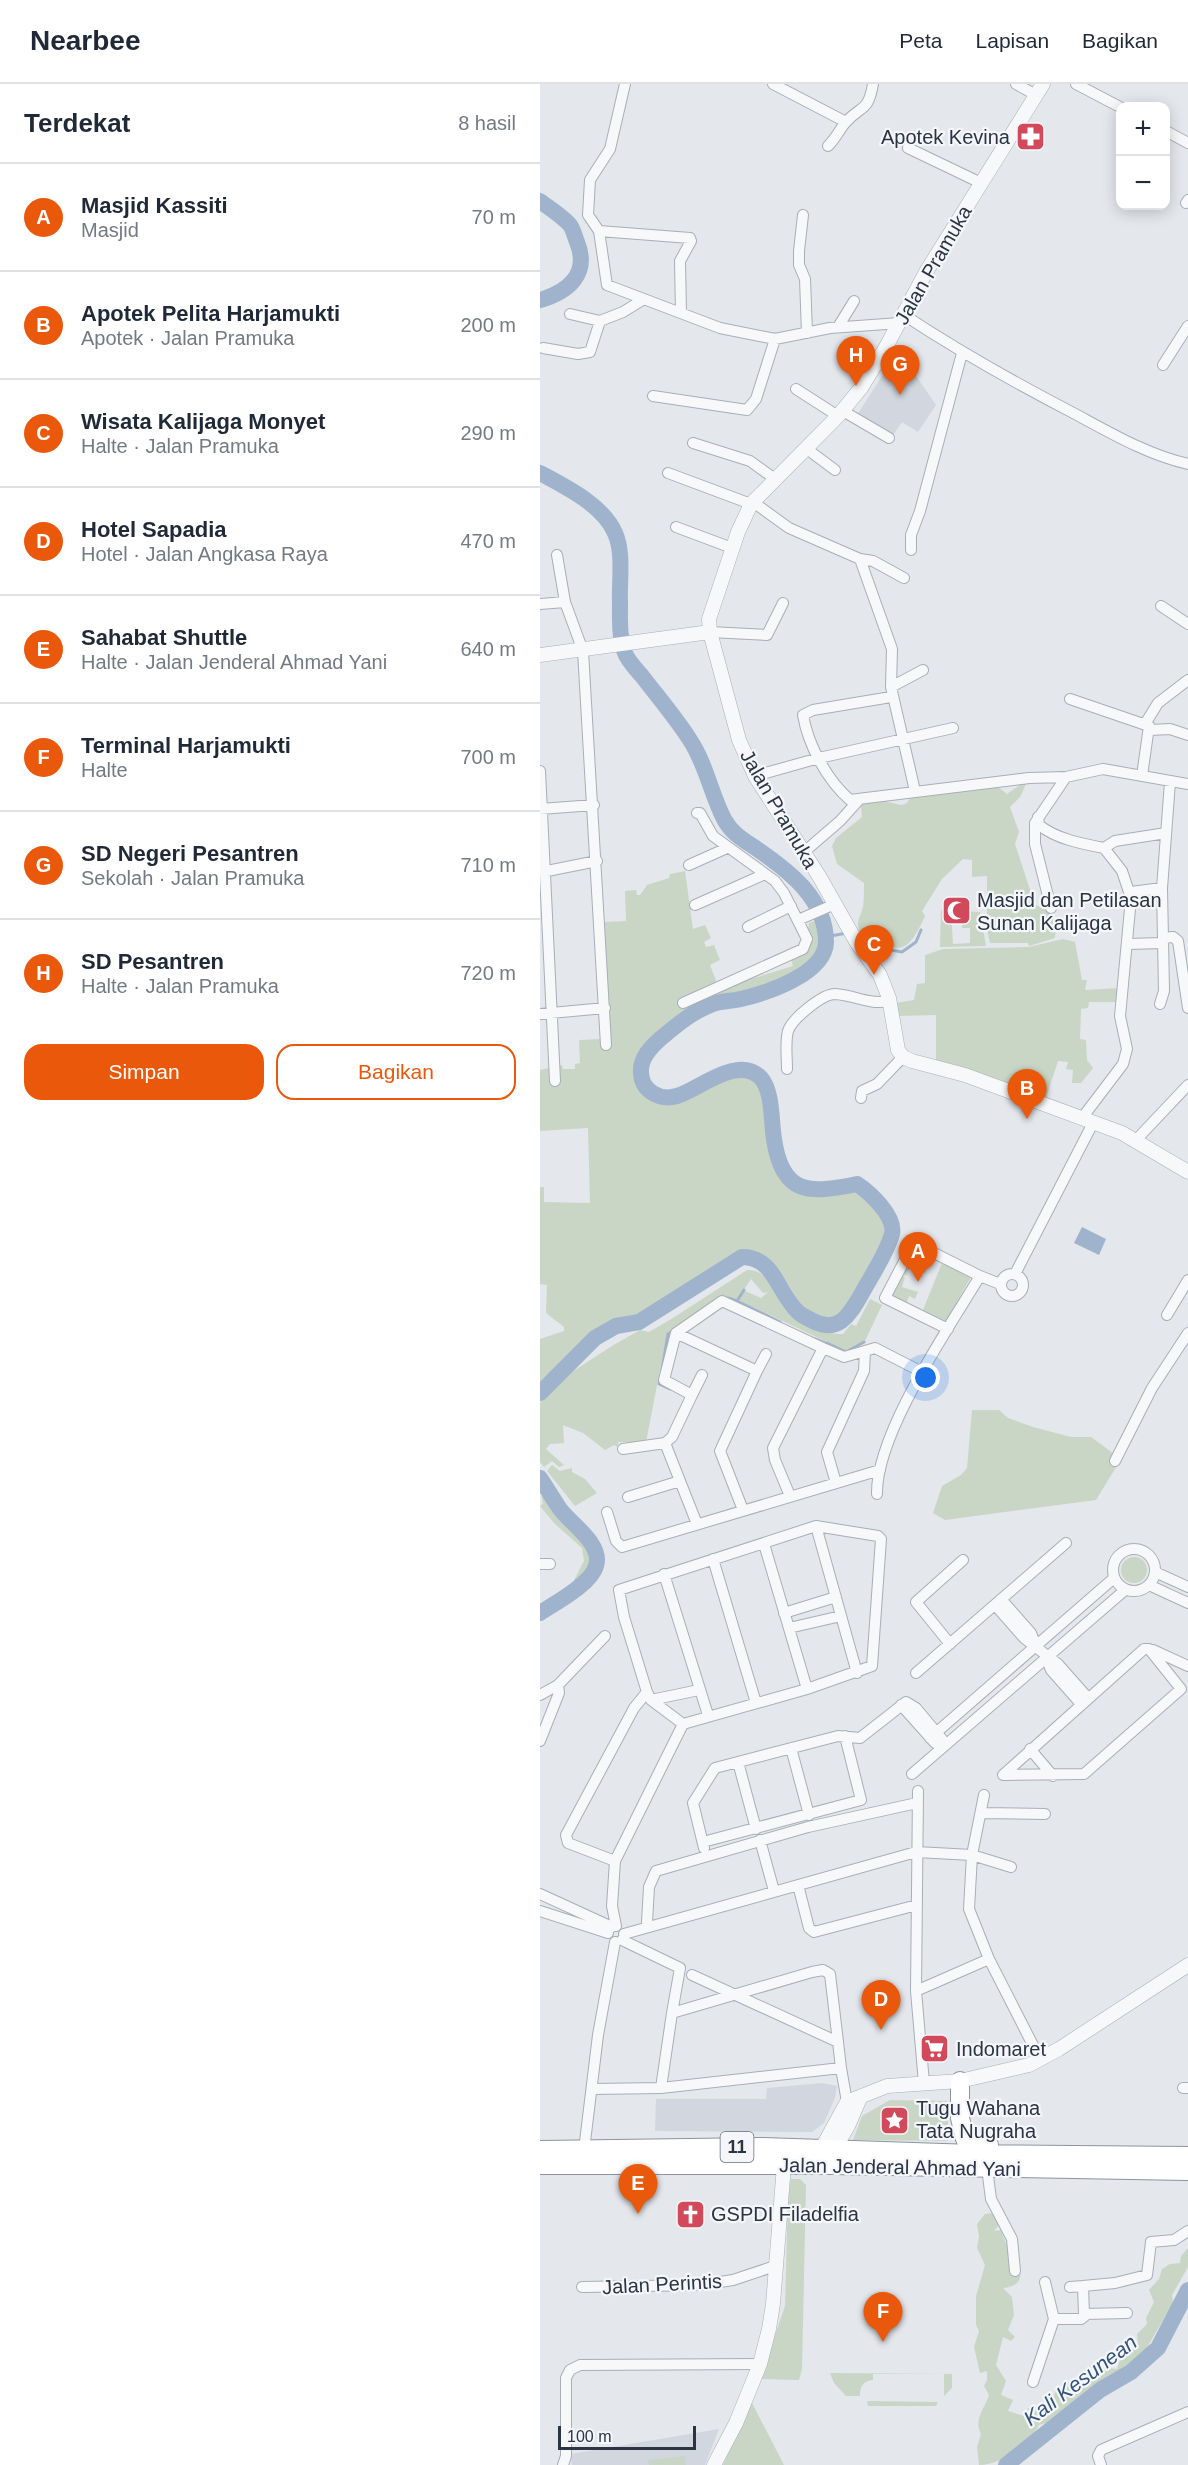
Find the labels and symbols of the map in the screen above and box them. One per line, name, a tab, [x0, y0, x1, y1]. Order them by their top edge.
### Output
pharmacy icon: Apotek Kevina	[1015, 121, 1047, 153]
place label: Apotek Kevina	[881, 126, 1011, 148]
street label: Jalan Pramuka	[890, 201, 976, 328]
pin: H	[836, 336, 876, 386]
pin: G	[880, 346, 920, 395]
street label: Jalan Pramuka	[736, 746, 822, 873]
place label: Masjid dan Petilasan Sunan Kalijaga	[977, 889, 1162, 934]
mosque icon: Masjid dan Petilasan Sunan Kalijaga	[940, 895, 972, 927]
pin: C	[854, 926, 894, 975]
pin: B	[1008, 1070, 1046, 1119]
pin: A	[898, 1232, 938, 1282]
your location	[911, 1363, 940, 1392]
pin: D	[862, 1980, 900, 2030]
supermarket icon: Indomaret	[919, 2033, 951, 2065]
place label: Indomaret	[956, 2038, 1046, 2060]
place label: Tugu Wahana Tata Nugraha	[916, 2097, 1041, 2142]
place icon: Tugu Wahana Tata Nugraha	[879, 2104, 911, 2136]
road number: 11	[720, 2132, 754, 2162]
street label: Jalan Jenderal Ahmad Yani	[779, 2154, 1021, 2180]
pin: E	[618, 2164, 658, 2214]
church icon: GSPDI Filadelfia	[674, 2198, 706, 2230]
place label: GSPDI Filadelfia	[711, 2203, 860, 2225]
street label: Jalan Perintis	[601, 2270, 723, 2298]
pin: F	[864, 2292, 902, 2342]
water label: Kali Kesunean	[1019, 2330, 1141, 2430]
scale bar	[558, 2423, 696, 2450]

